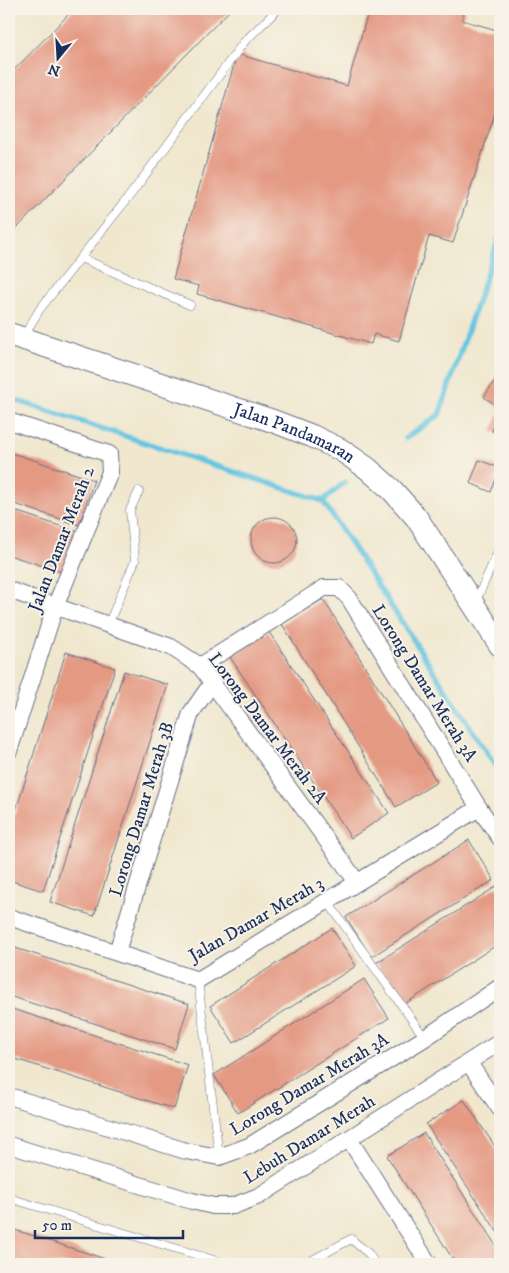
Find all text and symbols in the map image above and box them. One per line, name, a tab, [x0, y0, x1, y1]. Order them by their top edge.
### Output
north arrow	[32, 32, 82, 82]
text: N	[46, 59, 63, 80]
street label: Jalan Pandamaran	[228, 398, 360, 469]
street label: Jalan Damar Merah 2	[23, 464, 100, 617]
street label: Lorong Damar Merah 3A	[367, 601, 482, 767]
street label: Lorong Damar Merah 2A	[203, 649, 332, 809]
street label: Lorong Damar Merah 3B	[105, 719, 179, 899]
street label: Jalan Damar Merah 3	[184, 872, 328, 968]
street label: Lorong Damar Merah 3A	[226, 1028, 393, 1141]
street label: Lebuh Damar Merah	[240, 1090, 380, 1189]
scale bar	[35, 1208, 182, 1240]
text: 50 m	[42, 1216, 72, 1235]

